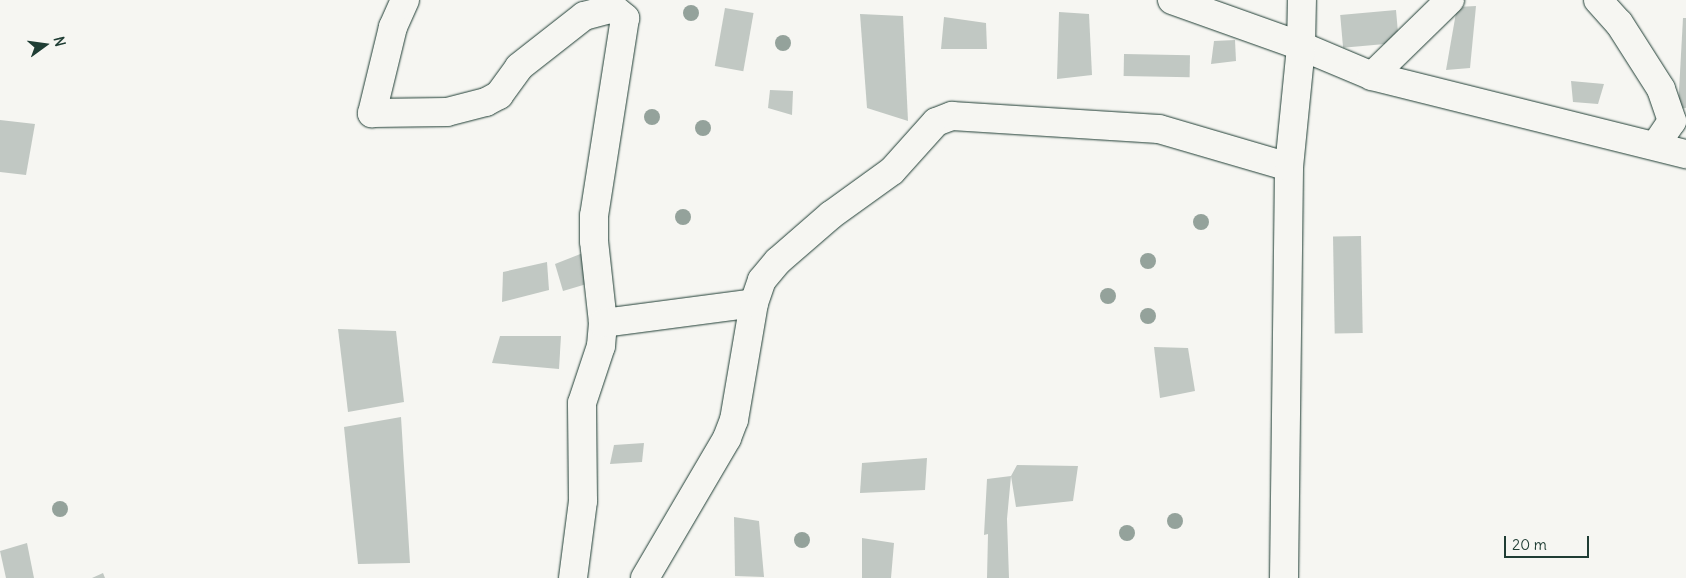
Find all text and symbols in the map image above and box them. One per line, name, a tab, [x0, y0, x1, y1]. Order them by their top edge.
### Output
north arrow	[20, 20, 70, 70]
text: N	[50, 34, 69, 48]
scale bar	[1506, 526, 1591, 558]
text: 20 m	[1512, 535, 1547, 554]

